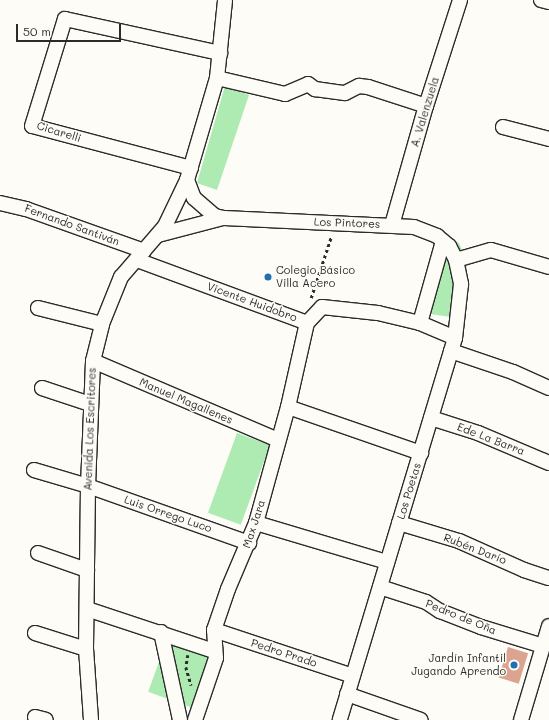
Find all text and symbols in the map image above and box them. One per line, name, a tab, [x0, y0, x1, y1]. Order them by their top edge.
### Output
scale bar	[18, 16, 123, 42]
text: 50 m	[23, 23, 51, 39]
street label: A. Valenzuela	[408, 75, 442, 149]
street label: Cicarelli	[35, 119, 83, 145]
street label: Fernando Santiván	[23, 202, 121, 248]
street label: Los Pintores	[314, 215, 380, 231]
place label: Colegio Básico Villa Acero	[276, 264, 355, 290]
marker: Colegio Básico Villa Acero	[263, 272, 273, 282]
street label: Vicente Huidobro	[205, 280, 299, 324]
street label: Avenida Los Escritores	[81, 367, 99, 491]
street label: Manuel Magallenes	[137, 375, 235, 427]
street label: Ede La Barra	[455, 420, 527, 458]
street label: Los Poetas	[394, 461, 424, 521]
street label: Luis Orrego Luco	[122, 493, 214, 535]
street label: Max Jara	[240, 498, 268, 550]
street label: Rubén Darío	[442, 531, 508, 567]
street label: Pedro de Oña	[424, 597, 498, 637]
street label: Pedro Prado	[249, 636, 319, 670]
place label: Jardín Infantil Jugando Aprendo	[411, 652, 506, 678]
marker: Jardín Infantil Jugando Aprendo	[509, 660, 519, 670]

